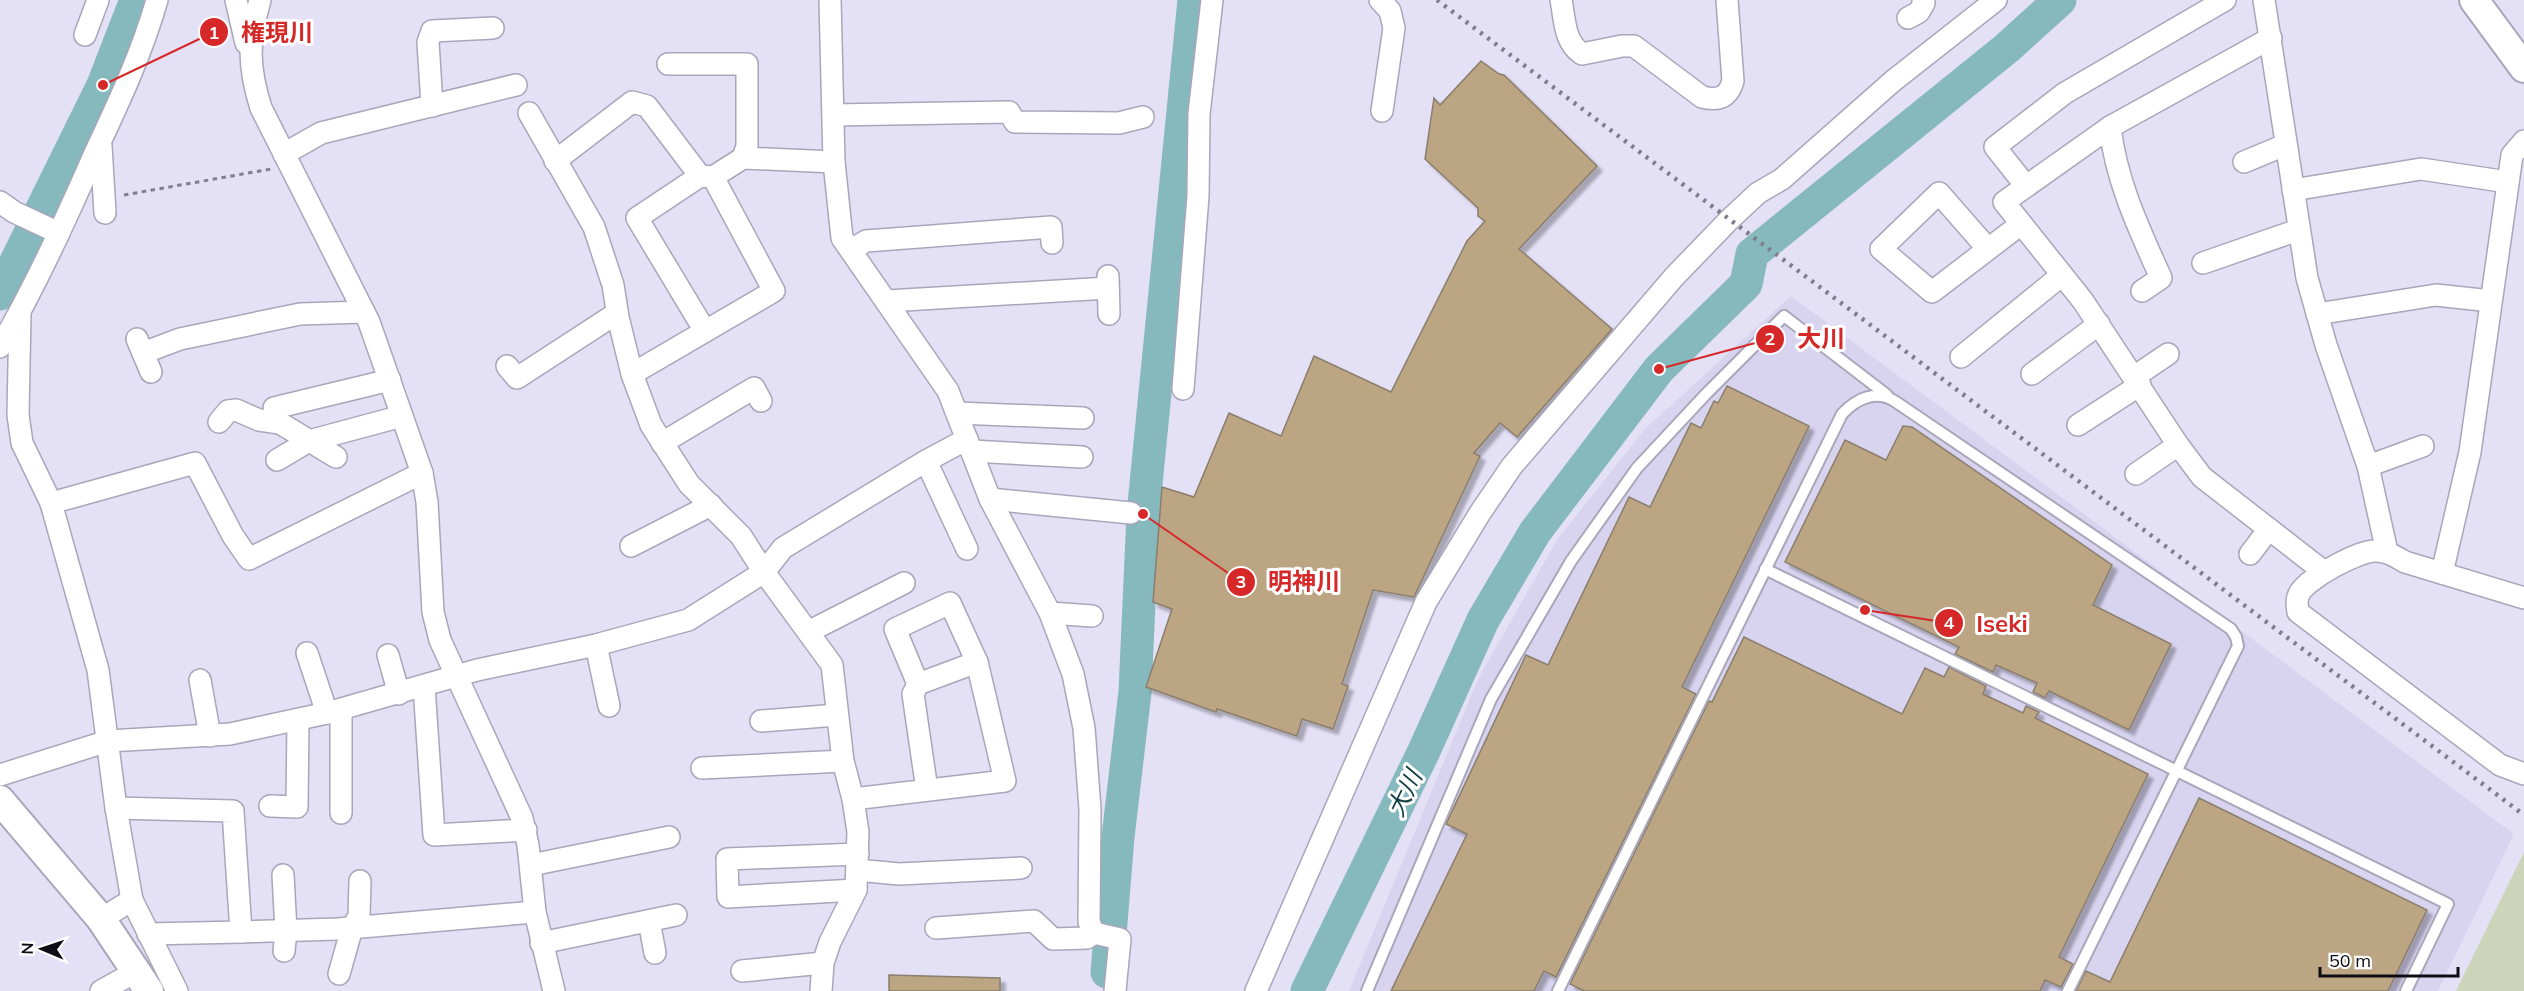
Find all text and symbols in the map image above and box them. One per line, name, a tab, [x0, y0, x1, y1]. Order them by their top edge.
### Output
callout: 権現川	[199, 11, 325, 53]
text: 権現川	[241, 17, 313, 47]
text: 1	[209, 21, 219, 44]
callout: 大川	[1755, 318, 1857, 360]
text: 大川	[1797, 323, 1845, 353]
text: 2	[1765, 327, 1775, 350]
callout: 明神川	[1226, 561, 1352, 603]
text: 明神川	[1268, 566, 1340, 596]
text: 3	[1236, 570, 1246, 593]
callout: Iseki	[1934, 602, 2040, 644]
text: Iseki	[1976, 608, 2028, 638]
text: 4	[1944, 611, 1955, 634]
water label: 大川	[1380, 762, 1429, 821]
north arrow	[12, 919, 72, 979]
scale bar	[2320, 940, 2458, 978]
text: N	[17, 942, 37, 955]
text: 50 m	[2329, 949, 2371, 972]

